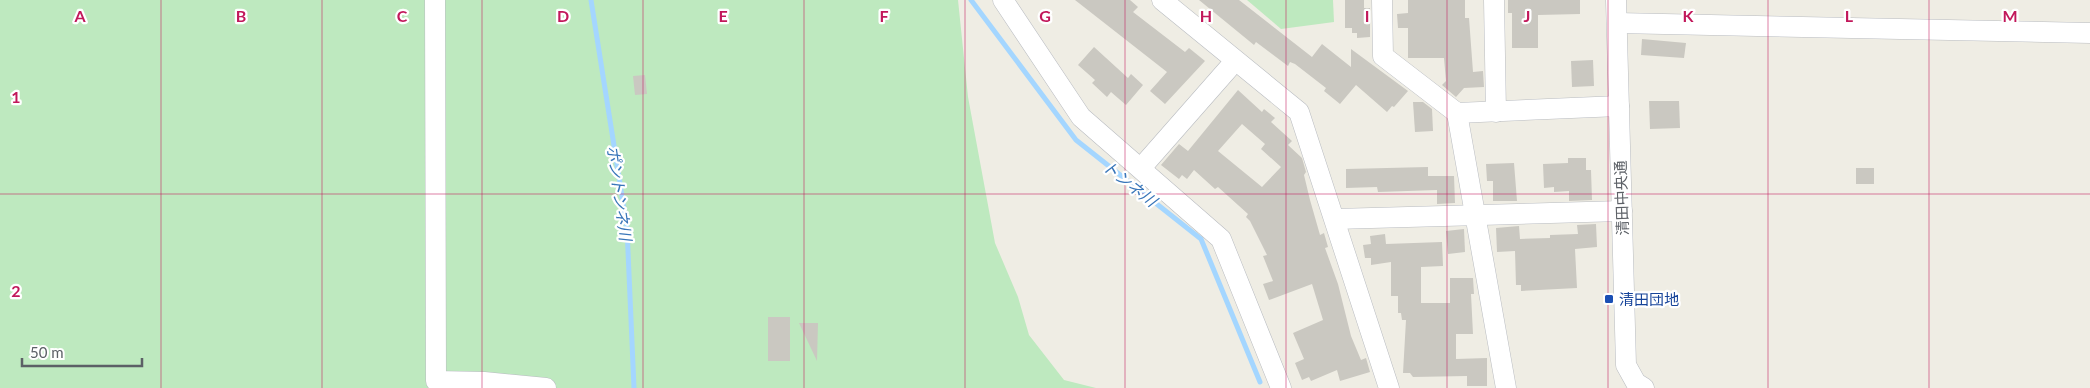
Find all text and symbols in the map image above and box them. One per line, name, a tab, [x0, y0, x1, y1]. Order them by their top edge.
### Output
text: A	[73, 6, 86, 25]
text: B	[236, 6, 246, 25]
text: C	[397, 6, 408, 25]
text: D	[557, 6, 569, 25]
text: E	[718, 6, 728, 25]
text: F	[879, 6, 889, 25]
text: G	[1039, 6, 1051, 25]
text: H	[1200, 6, 1212, 25]
text: I	[1365, 6, 1369, 25]
text: J	[1524, 6, 1530, 25]
text: K	[1683, 6, 1695, 25]
text: L	[1845, 6, 1854, 25]
text: M	[2002, 6, 2018, 25]
text: 1	[11, 87, 21, 106]
water label: ポントンネ川	[604, 144, 636, 244]
water label: トンネ川	[1099, 156, 1163, 211]
street label: 清田中央通	[1611, 160, 1631, 236]
text: 2	[11, 281, 21, 300]
place label: 清田団地	[1619, 290, 1679, 308]
marker: 清田団地	[1603, 293, 1615, 305]
scale bar	[22, 336, 142, 368]
text: 50 m	[30, 343, 64, 361]

